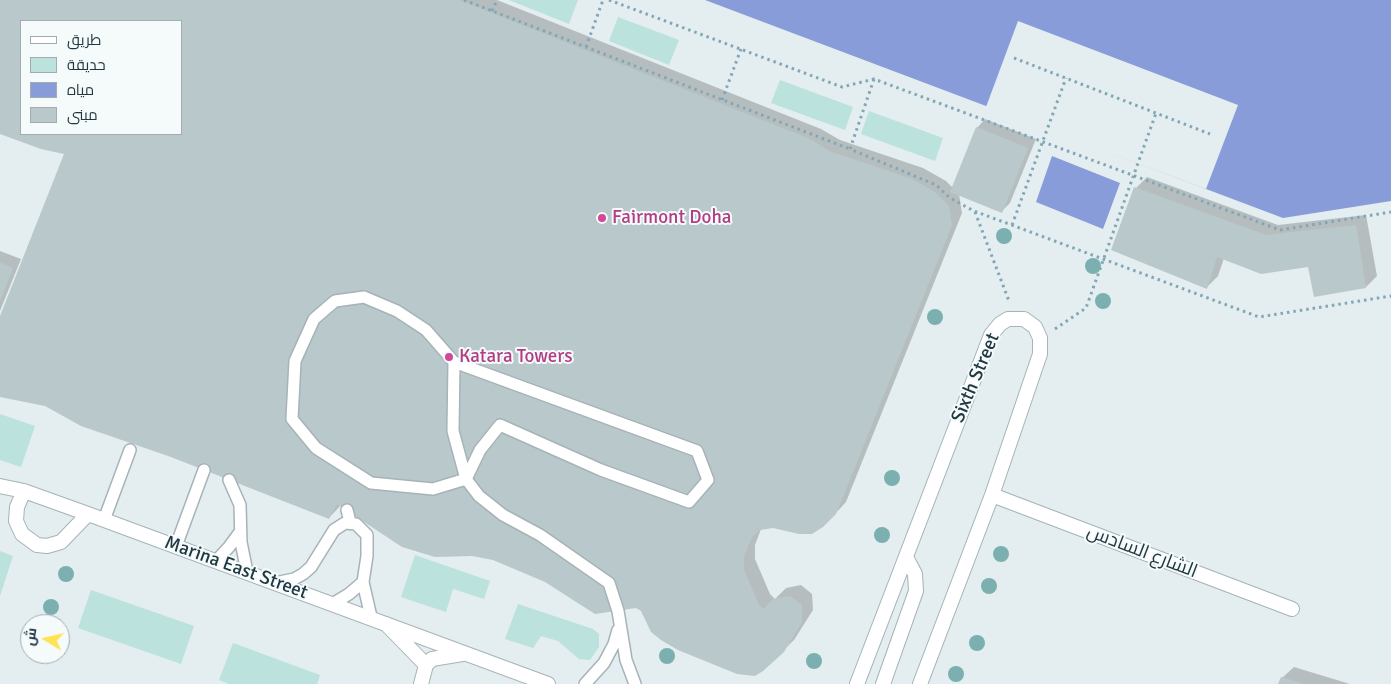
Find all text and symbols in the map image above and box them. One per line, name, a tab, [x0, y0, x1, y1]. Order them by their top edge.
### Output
legend	[20, 20, 182, 135]
text: طريق	[67, 31, 101, 49]
text: حديقة	[67, 56, 106, 74]
text: مياه	[67, 81, 94, 99]
text: مبنى	[67, 106, 98, 124]
place label: Fairmont Doha	[612, 207, 731, 229]
marker: Fairmont Doha	[596, 212, 608, 224]
street label: Sixth Street	[947, 330, 1005, 426]
place label: Katara Towers	[459, 346, 572, 368]
marker: Katara Towers	[443, 351, 455, 363]
street label: الشارع السادس	[1084, 520, 1200, 584]
street label: Marina East Street	[161, 532, 311, 604]
north arrow	[20, 614, 70, 664]
text: ش	[21, 627, 40, 647]

